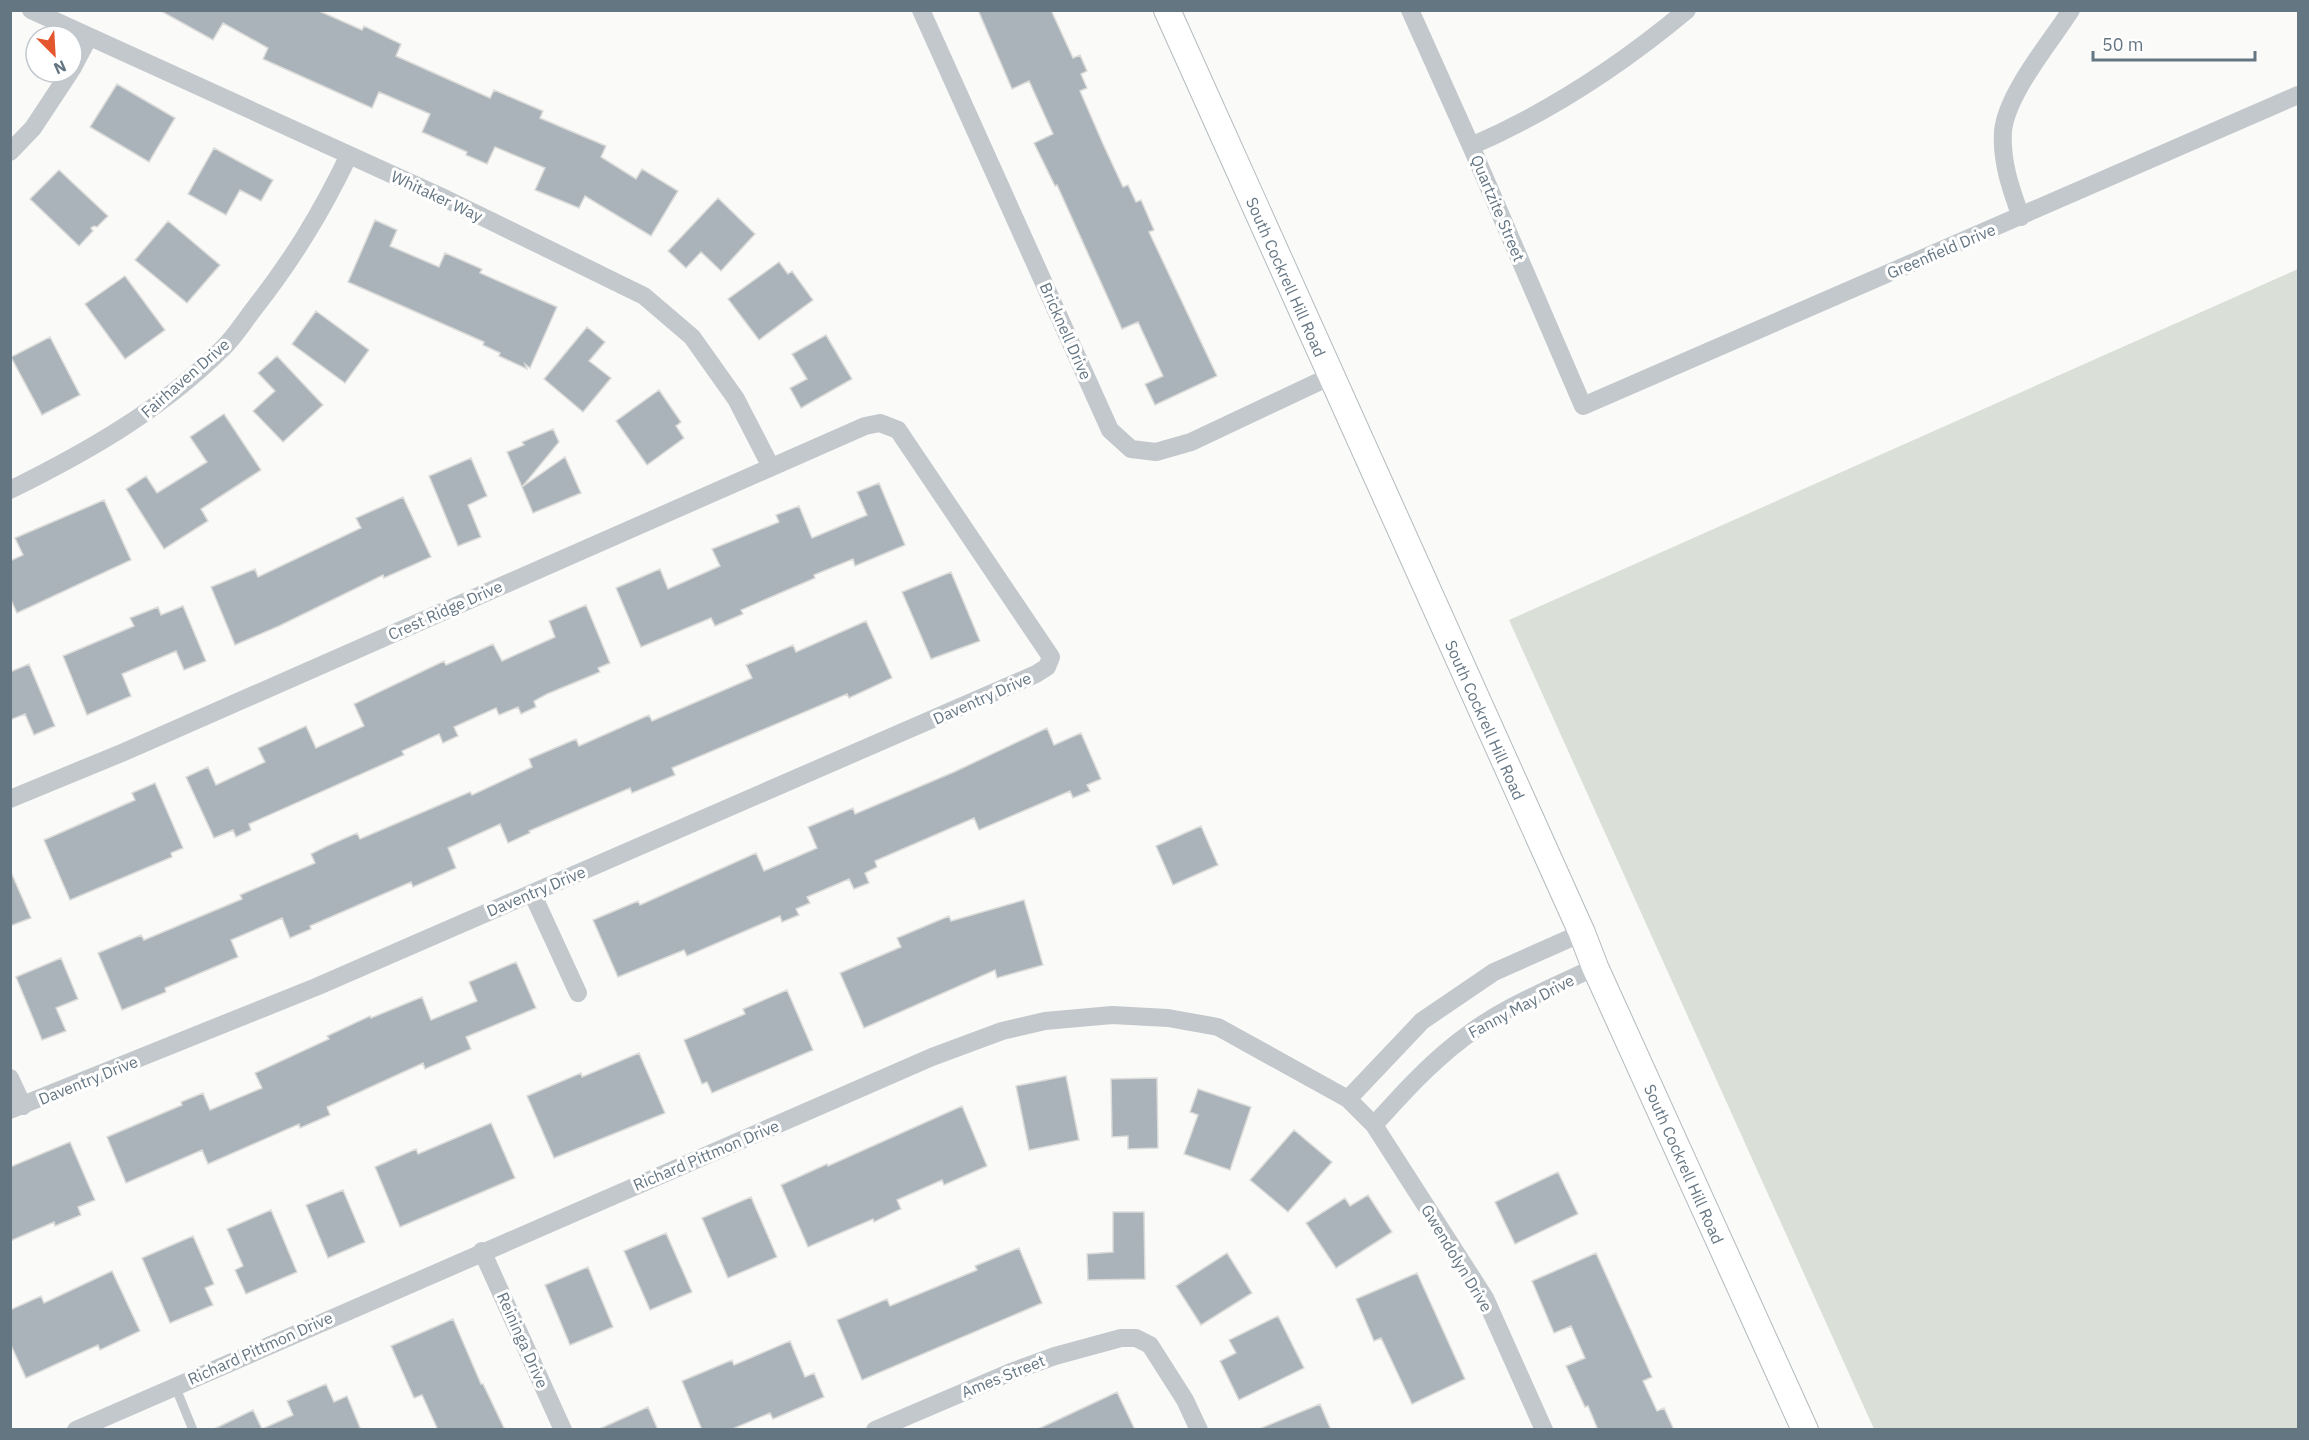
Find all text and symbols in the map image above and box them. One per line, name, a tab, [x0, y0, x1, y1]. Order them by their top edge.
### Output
north arrow	[24, 24, 84, 84]
scale bar	[2093, 24, 2255, 62]
text: 50 m	[2102, 33, 2144, 56]
text: N	[51, 56, 69, 79]
street label: Quartzite Street	[1467, 152, 1529, 264]
street label: Whitaker Way	[388, 166, 486, 226]
street label: South Cockrell Hill Road	[1242, 194, 1330, 360]
street label: Greenfield Drive	[1884, 219, 1998, 283]
street label: Bricknell Drive	[1036, 279, 1096, 383]
street label: Fairhaven Drive	[137, 334, 234, 422]
street label: Crest Ridge Drive	[385, 576, 506, 644]
street label: South Cockrell Hill Road	[1441, 637, 1529, 803]
street label: Daventry Drive	[930, 667, 1034, 729]
street label: Daventry Drive	[484, 861, 589, 921]
street label: Fanny May Drive	[1465, 970, 1578, 1042]
street label: Daventry Drive	[35, 1051, 141, 1109]
street label: South Cockrell Hill Road	[1640, 1081, 1728, 1247]
street label: Richard Pittmon Drive	[630, 1115, 782, 1195]
street label: Gwendolyn Drive	[1417, 1201, 1497, 1315]
street label: Reininga Drive	[493, 1289, 553, 1391]
street label: Richard Pittmon Drive	[184, 1307, 336, 1389]
street label: Ames Street	[958, 1350, 1048, 1402]

